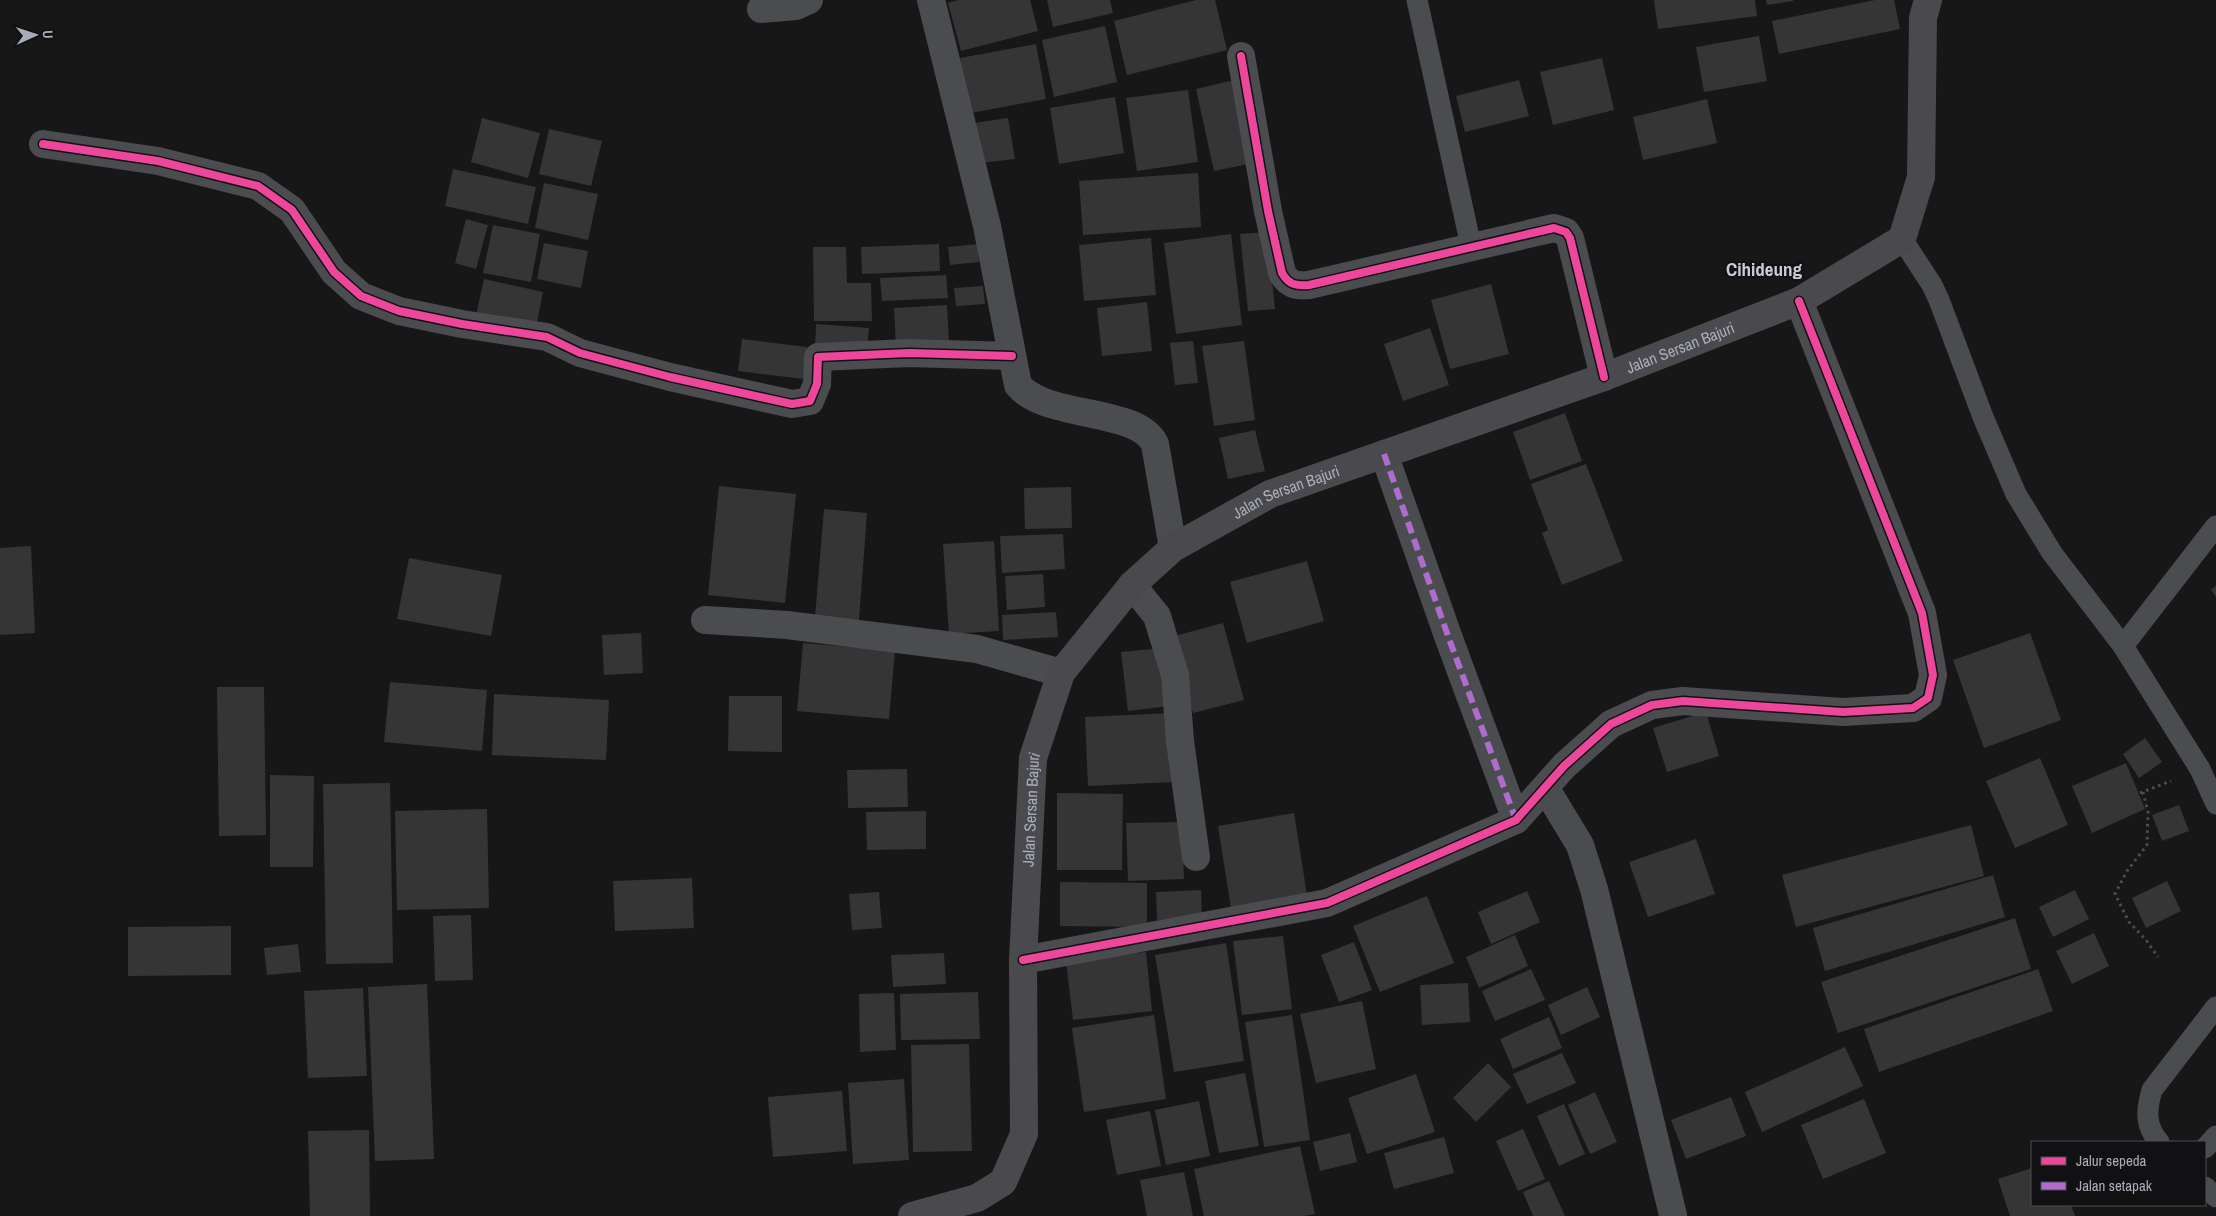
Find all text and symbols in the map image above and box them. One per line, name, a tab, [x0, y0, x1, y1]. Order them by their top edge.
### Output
north arrow	[10, 10, 60, 60]
text: U	[39, 30, 57, 39]
district label: Cihideung	[1726, 256, 1803, 282]
street label: Jalan Sersan Bajuri	[1623, 316, 1737, 378]
street label: Jalan Sersan Bajuri	[1228, 460, 1342, 524]
street label: Jalan Sersan Bajuri	[1017, 749, 1045, 867]
legend	[2031, 1141, 2206, 1206]
text: Jalur sepeda	[2076, 1150, 2147, 1171]
text: Jalan setapak	[2076, 1175, 2153, 1196]

